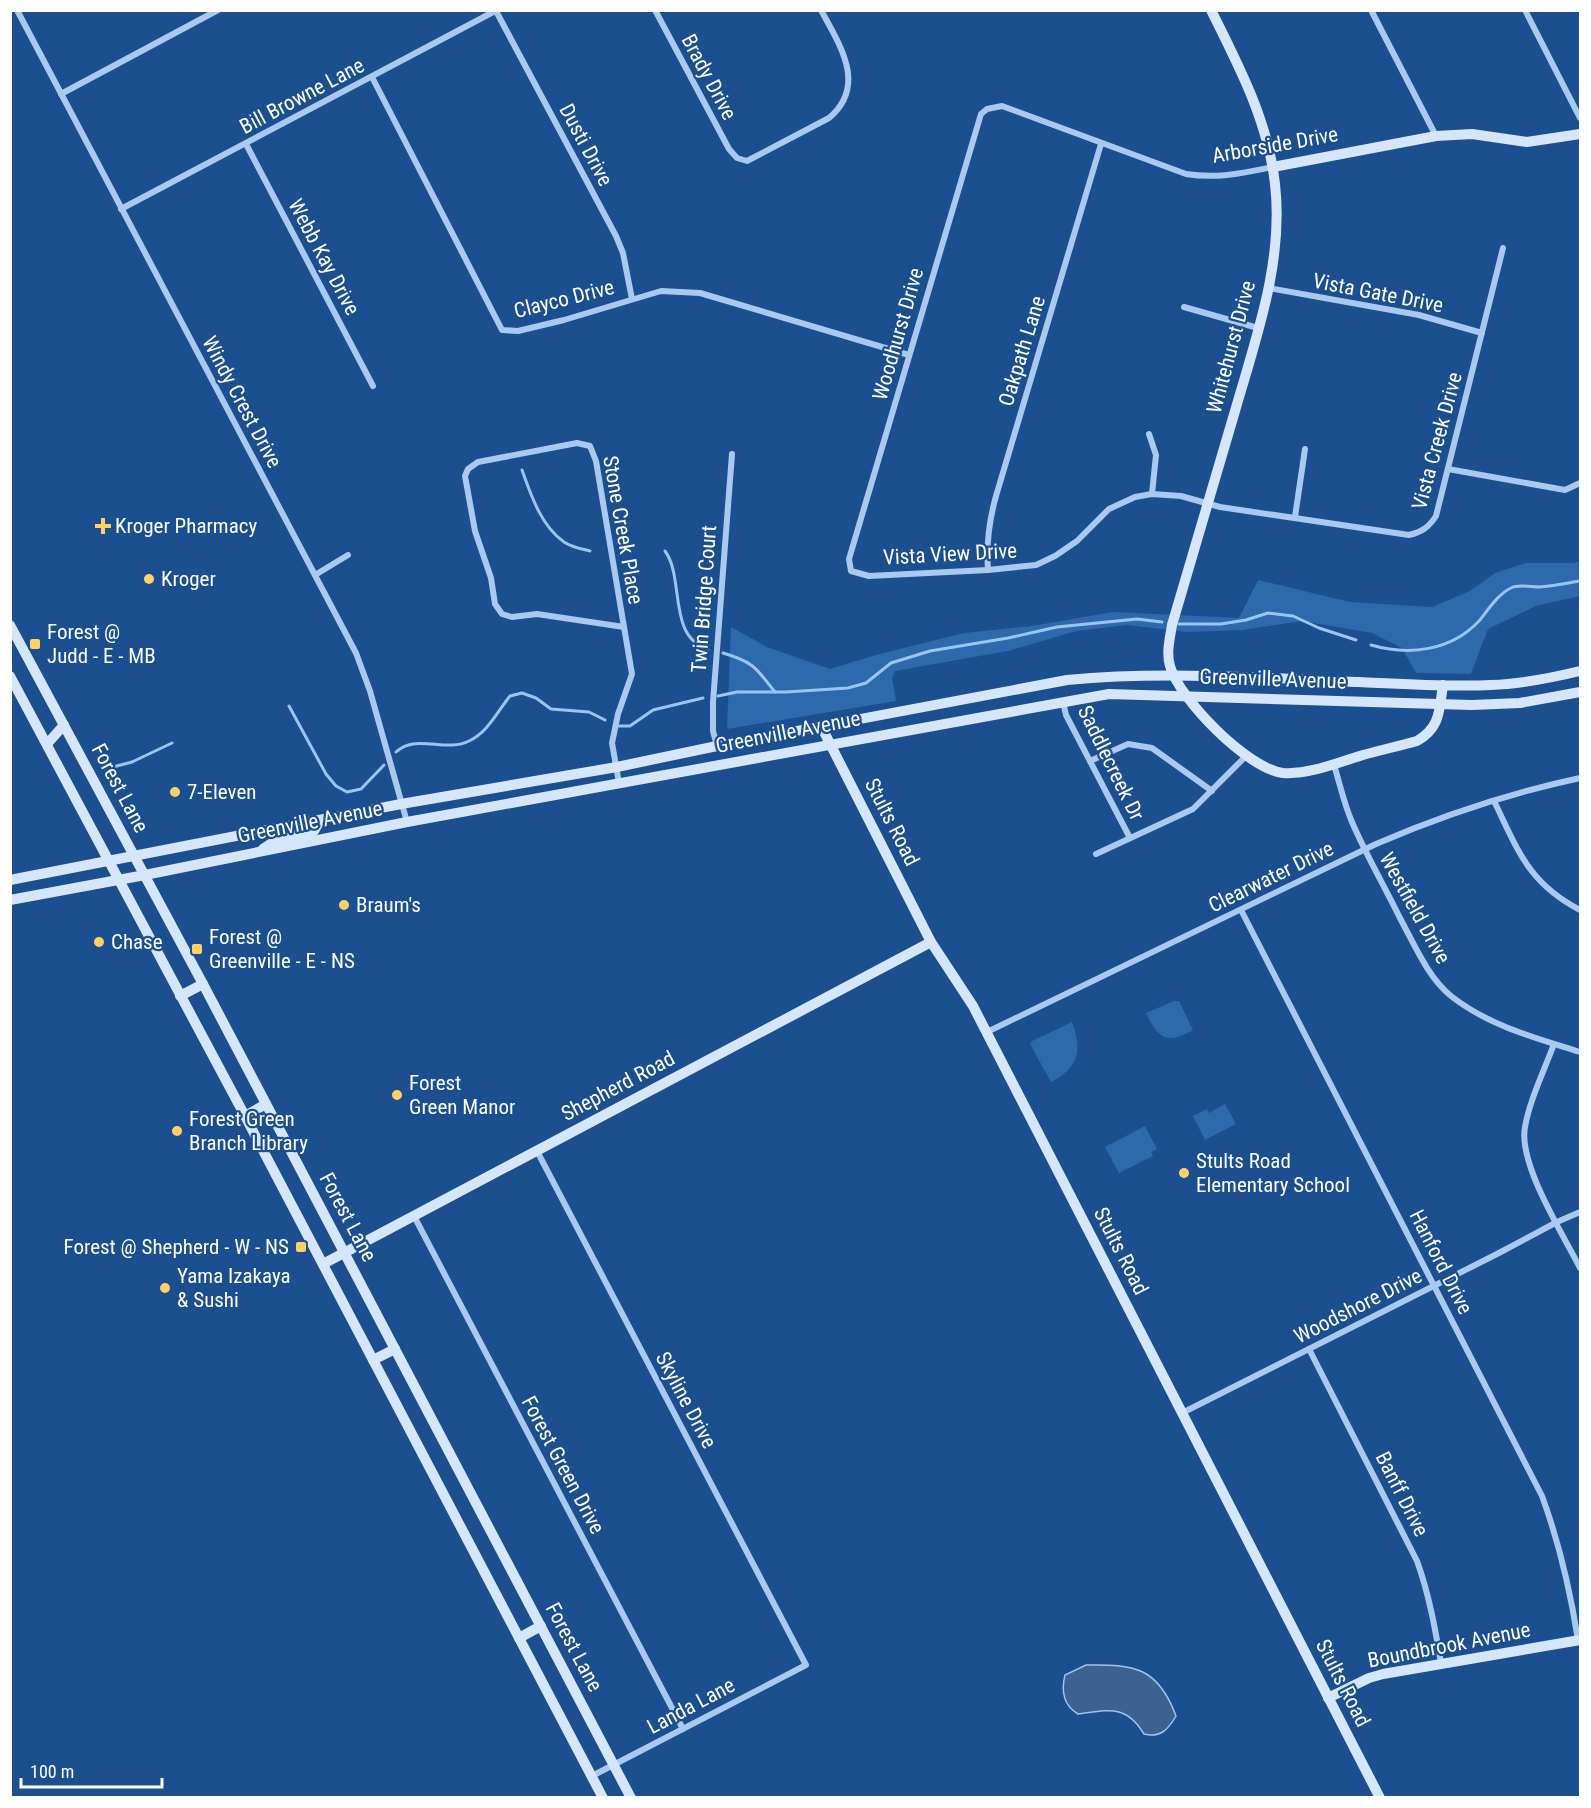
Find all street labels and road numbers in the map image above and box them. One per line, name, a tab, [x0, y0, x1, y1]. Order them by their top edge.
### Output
street label: Brady Drive	[676, 30, 742, 124]
street label: Bill Browne Lane	[236, 53, 368, 139]
street label: Dusti Drive	[554, 100, 618, 190]
street label: Arborside Drive	[1210, 122, 1340, 168]
street label: Webb Kay Drive	[283, 195, 365, 319]
street label: Woodhurst Drive	[868, 265, 928, 403]
street label: Vista Gate Drive	[1311, 269, 1445, 317]
street label: Clayco Drive	[512, 275, 617, 323]
street label: Whitehurst Drive	[1202, 278, 1260, 416]
street label: Oakpath Lane	[994, 293, 1050, 409]
street label: Windy Crest Drive	[197, 332, 287, 472]
street label: Vista Creek Drive	[1407, 370, 1467, 512]
street label: Stone Creek Place	[598, 454, 648, 606]
street label: Twin Bridge Court	[687, 525, 721, 673]
street label: Vista View Drive	[882, 539, 1018, 569]
street label: Greenville Avenue	[1199, 664, 1347, 694]
street label: Saddlecreek Dr	[1073, 702, 1149, 824]
street label: Greenville Avenue	[714, 706, 863, 758]
street label: Forest Lane	[87, 739, 153, 837]
street label: Stults Road	[860, 774, 924, 870]
street label: Greenville Avenue	[236, 796, 385, 848]
street label: Clearwater Drive	[1205, 836, 1338, 918]
street label: Westfield Drive	[1375, 848, 1455, 968]
street label: Shepherd Road	[557, 1046, 679, 1126]
street label: Forest Lane	[315, 1168, 381, 1266]
street label: Stults Road	[1089, 1203, 1153, 1299]
street label: Hanford Drive	[1404, 1206, 1478, 1318]
street label: Woodshore Drive	[1290, 1263, 1426, 1349]
street label: Skyline Drive	[651, 1348, 721, 1452]
street label: Forest Green Drive	[517, 1392, 609, 1538]
street label: Banff Drive	[1370, 1448, 1434, 1540]
street label: Forest Lane	[541, 1598, 607, 1696]
street label: Boundbrook Avenue	[1366, 1617, 1532, 1673]
street label: Stults Road	[1311, 1635, 1375, 1731]
street label: Landa Lane	[643, 1673, 739, 1739]

